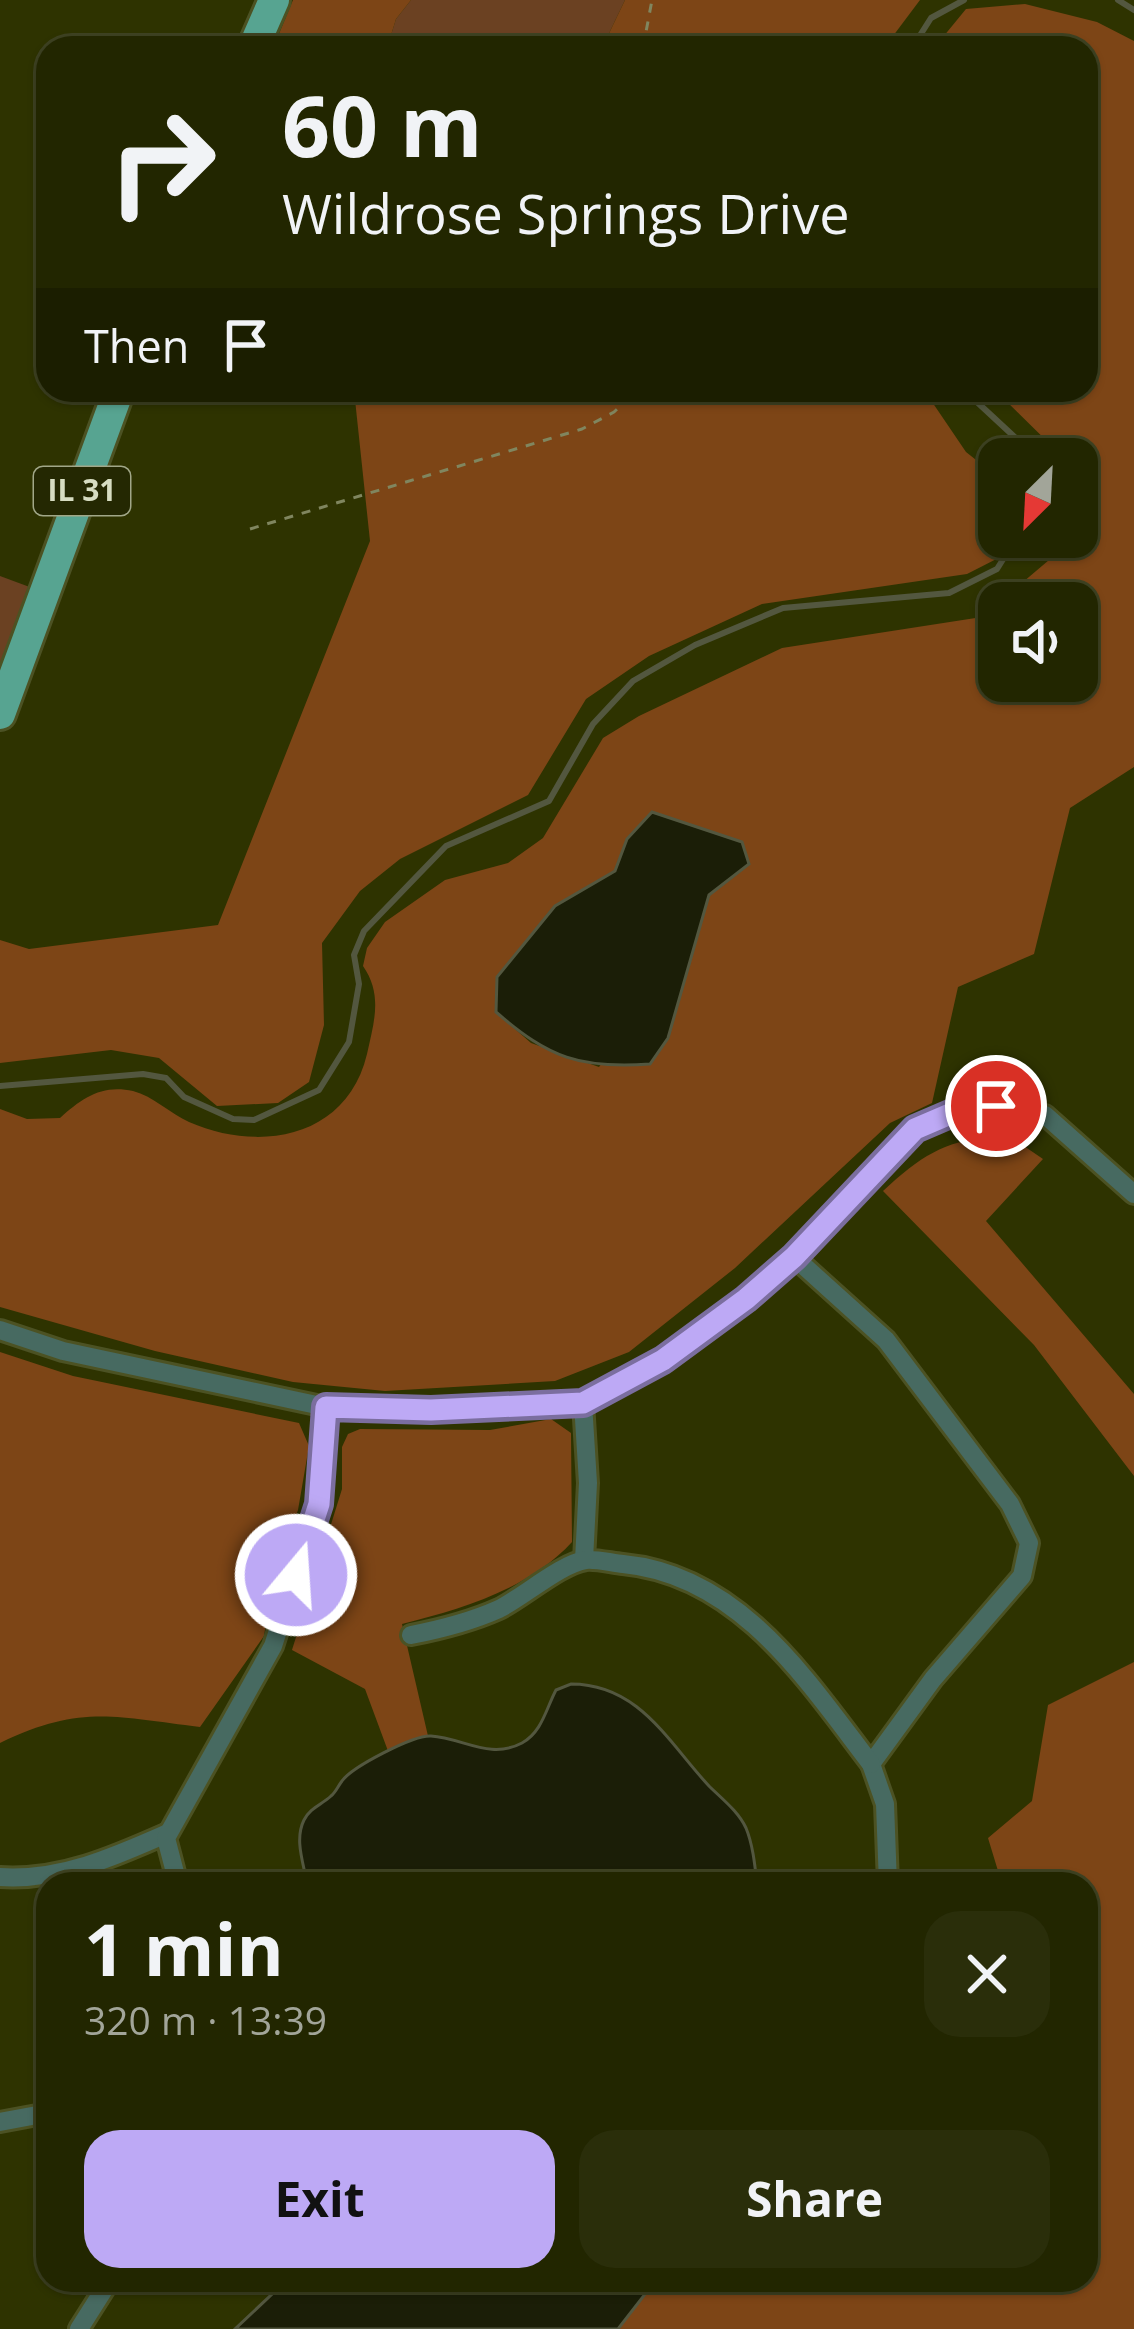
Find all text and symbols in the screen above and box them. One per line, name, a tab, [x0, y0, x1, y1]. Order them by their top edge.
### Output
text: 60 m	[282, 67, 482, 182]
icon: right	[84, 84, 240, 240]
text: Wildrose Springs Drive	[282, 176, 850, 250]
icon: arrive	[213, 312, 279, 378]
text: Then	[84, 315, 189, 376]
north arrow	[978, 438, 1098, 558]
map controls	[978, 438, 1098, 702]
road number: IL 31	[34, 467, 130, 515]
button: sound	[978, 582, 1098, 702]
pin	[945, 1055, 1047, 1157]
icon: arrive	[963, 1073, 1029, 1139]
position arrow	[233, 1512, 359, 1638]
text: 1 min	[84, 1899, 284, 1997]
button: close	[924, 1911, 1050, 2037]
text: 320 m · 13:39	[84, 1993, 327, 2046]
button: Exit	[84, 2130, 555, 2268]
button: Share	[579, 2130, 1050, 2268]

